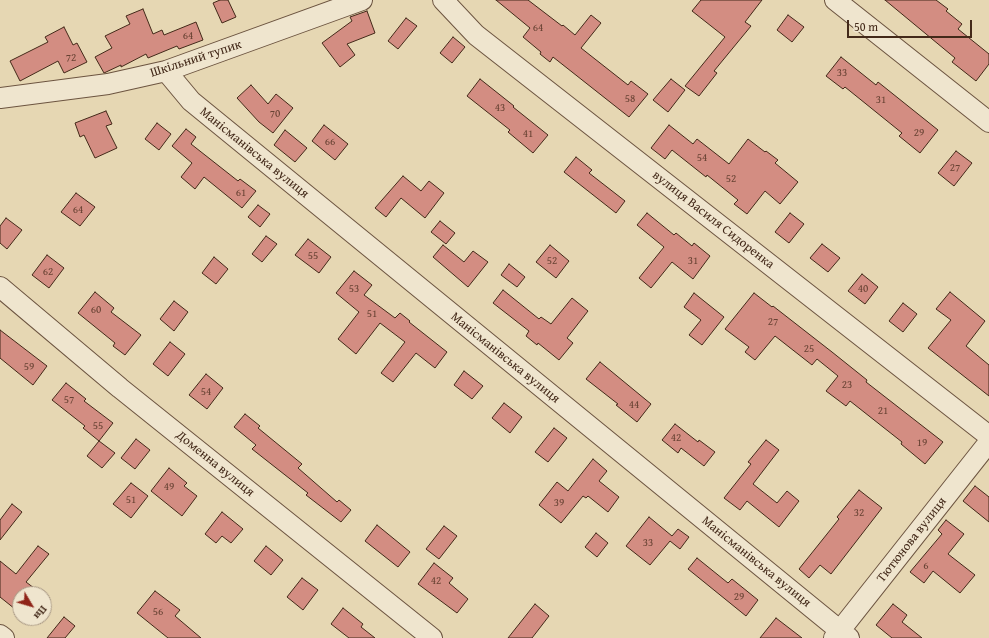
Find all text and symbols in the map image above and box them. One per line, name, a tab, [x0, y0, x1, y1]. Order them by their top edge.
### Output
scale bar	[849, 12, 974, 38]
text: 50 m	[854, 18, 878, 35]
house number: 64	[533, 21, 543, 35]
house number: 64	[183, 29, 193, 43]
street label: Шкільний тупик	[148, 37, 244, 81]
house number: 72	[66, 51, 76, 65]
house number: 33	[837, 66, 847, 80]
house number: 58	[625, 92, 635, 106]
house number: 31	[876, 93, 886, 107]
house number: 43	[495, 101, 505, 115]
street label: Манісманівська вулиця	[196, 104, 312, 202]
house number: 70	[270, 107, 280, 121]
house number: 29	[914, 126, 924, 140]
house number: 41	[523, 127, 533, 141]
house number: 66	[325, 135, 335, 149]
house number: 54	[697, 151, 707, 165]
house number: 27	[950, 161, 960, 175]
street label: вулиця Василя Сидоренка	[649, 168, 777, 272]
house number: 52	[726, 172, 736, 186]
house number: 61	[236, 186, 246, 200]
house number: 64	[73, 203, 83, 217]
house number: 55	[308, 249, 318, 263]
house number: 52	[547, 254, 557, 268]
house number: 31	[688, 254, 698, 268]
house number: 62	[43, 265, 53, 279]
house number: 53	[349, 282, 359, 296]
house number: 40	[858, 282, 868, 296]
house number: 60	[91, 303, 101, 317]
house number: 51	[367, 307, 377, 321]
street label: Манісманівська вулиця	[447, 309, 563, 407]
house number: 27	[768, 315, 778, 329]
house number: 25	[804, 342, 814, 356]
house number: 59	[24, 360, 34, 374]
house number: 23	[842, 378, 852, 392]
house number: 54	[201, 385, 211, 399]
house number: 57	[64, 393, 74, 407]
house number: 44	[629, 398, 639, 412]
house number: 21	[878, 404, 888, 418]
house number: 55	[93, 419, 103, 433]
street label: Доменна вулиця	[173, 428, 257, 500]
house number: 42	[671, 431, 681, 445]
house number: 19	[917, 436, 927, 450]
house number: 49	[164, 480, 174, 494]
house number: 51	[126, 493, 136, 507]
street label: Тютюнова вулиця	[874, 494, 950, 586]
house number: 39	[554, 496, 564, 510]
house number: 32	[854, 506, 864, 520]
street label: Манісманівська вулиця	[698, 513, 814, 611]
house number: 33	[643, 536, 653, 550]
house number: 6	[923, 559, 929, 573]
house number: 42	[431, 574, 441, 588]
north arrow	[12, 586, 52, 626]
house number: 29	[734, 590, 744, 604]
text: Пн	[30, 602, 51, 623]
house number: 56	[153, 605, 163, 619]

